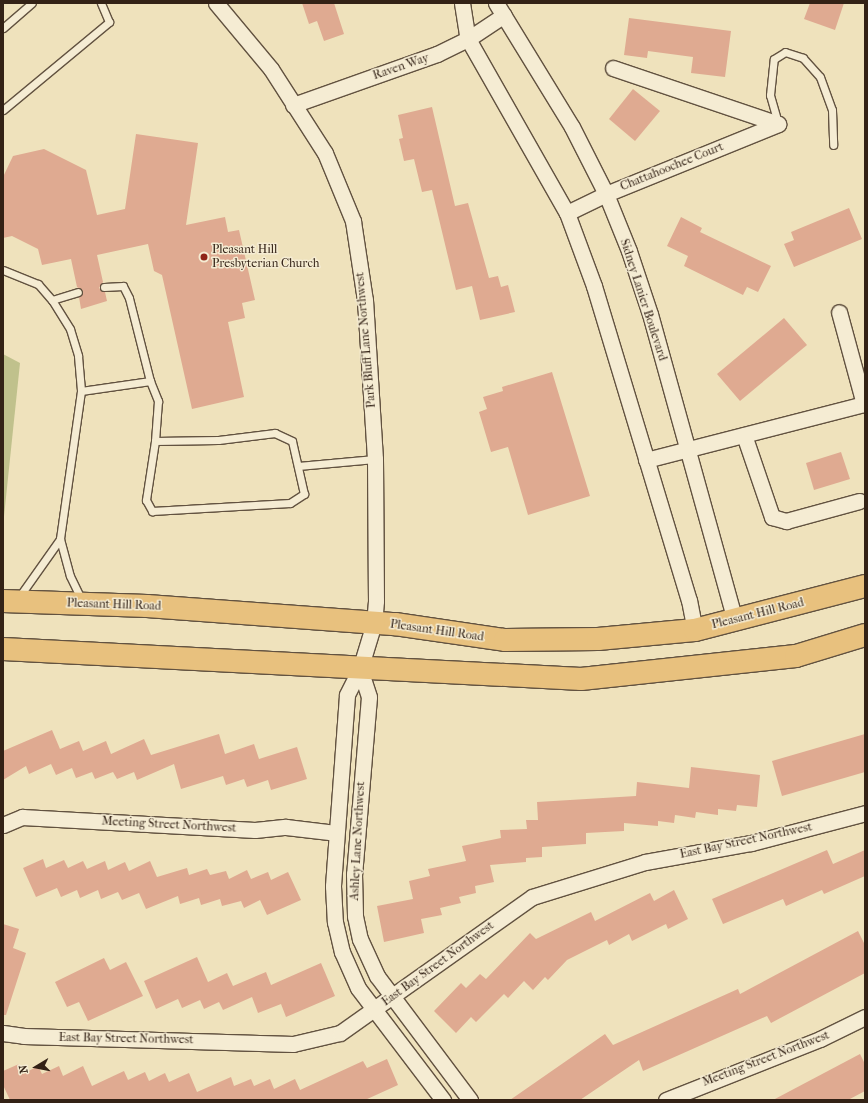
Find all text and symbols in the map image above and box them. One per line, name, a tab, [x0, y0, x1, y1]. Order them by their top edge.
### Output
street label: Raven Way	[371, 51, 431, 83]
street label: Chattahoochee Court	[618, 140, 726, 194]
street label: Sidney Lanier Boulevard	[617, 237, 669, 363]
place label: Pleasant Hill Presbyterian Church	[212, 243, 319, 271]
marker: Pleasant Hill Presbyterian Church	[199, 252, 209, 262]
street label: Park Bluff Lane Northwest	[353, 271, 379, 409]
street label: Pleasant Hill Road	[66, 596, 162, 614]
street label: Pleasant Hill Road	[710, 596, 806, 632]
street label: Pleasant Hill Road	[389, 617, 485, 645]
street label: Ashley Lane Northwest	[348, 781, 368, 901]
street label: Meeting Street Northwest	[101, 814, 237, 836]
street label: East Bay Street Northwest	[679, 820, 813, 862]
street label: East Bay Street Northwest	[379, 919, 497, 1009]
street label: Meeting Street Northwest	[700, 1028, 832, 1090]
street label: East Bay Street Northwest	[59, 1031, 193, 1047]
north arrow	[16, 1047, 56, 1087]
text: N	[17, 1064, 31, 1074]

